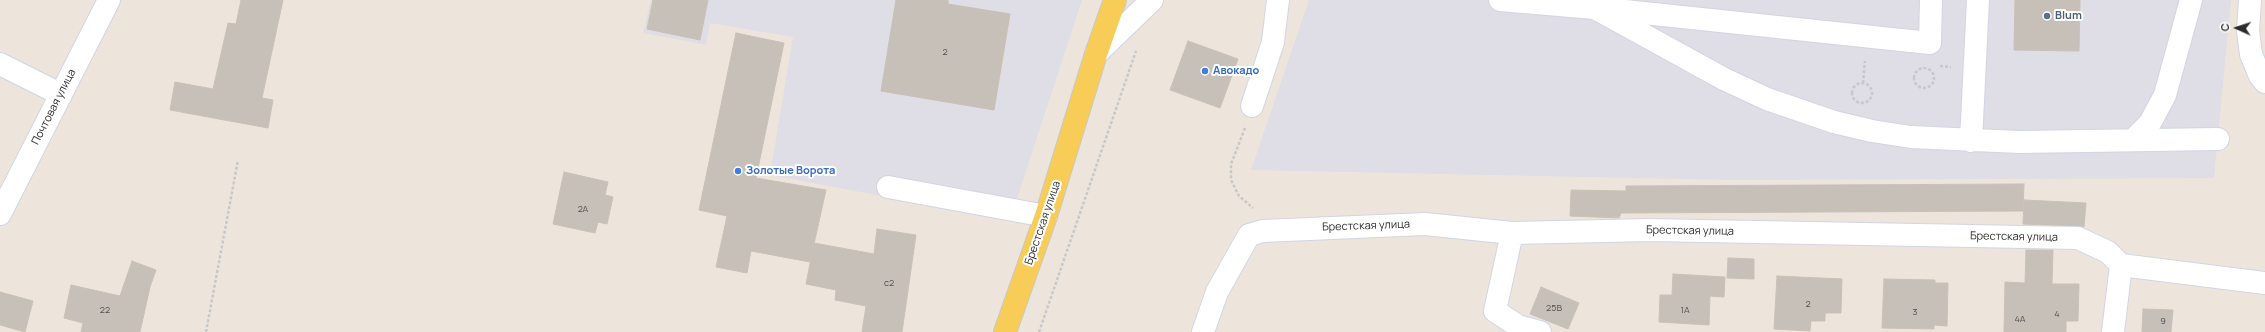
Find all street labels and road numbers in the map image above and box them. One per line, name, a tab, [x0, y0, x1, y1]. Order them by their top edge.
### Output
street label: Почтовая улица	[29, 67, 79, 147]
street label: Брестская улица	[1022, 179, 1064, 267]
street label: Брестская улица	[1322, 218, 1410, 234]
street label: Брестская улица	[1646, 224, 1734, 238]
street label: Брестская улица	[1970, 230, 2058, 244]

